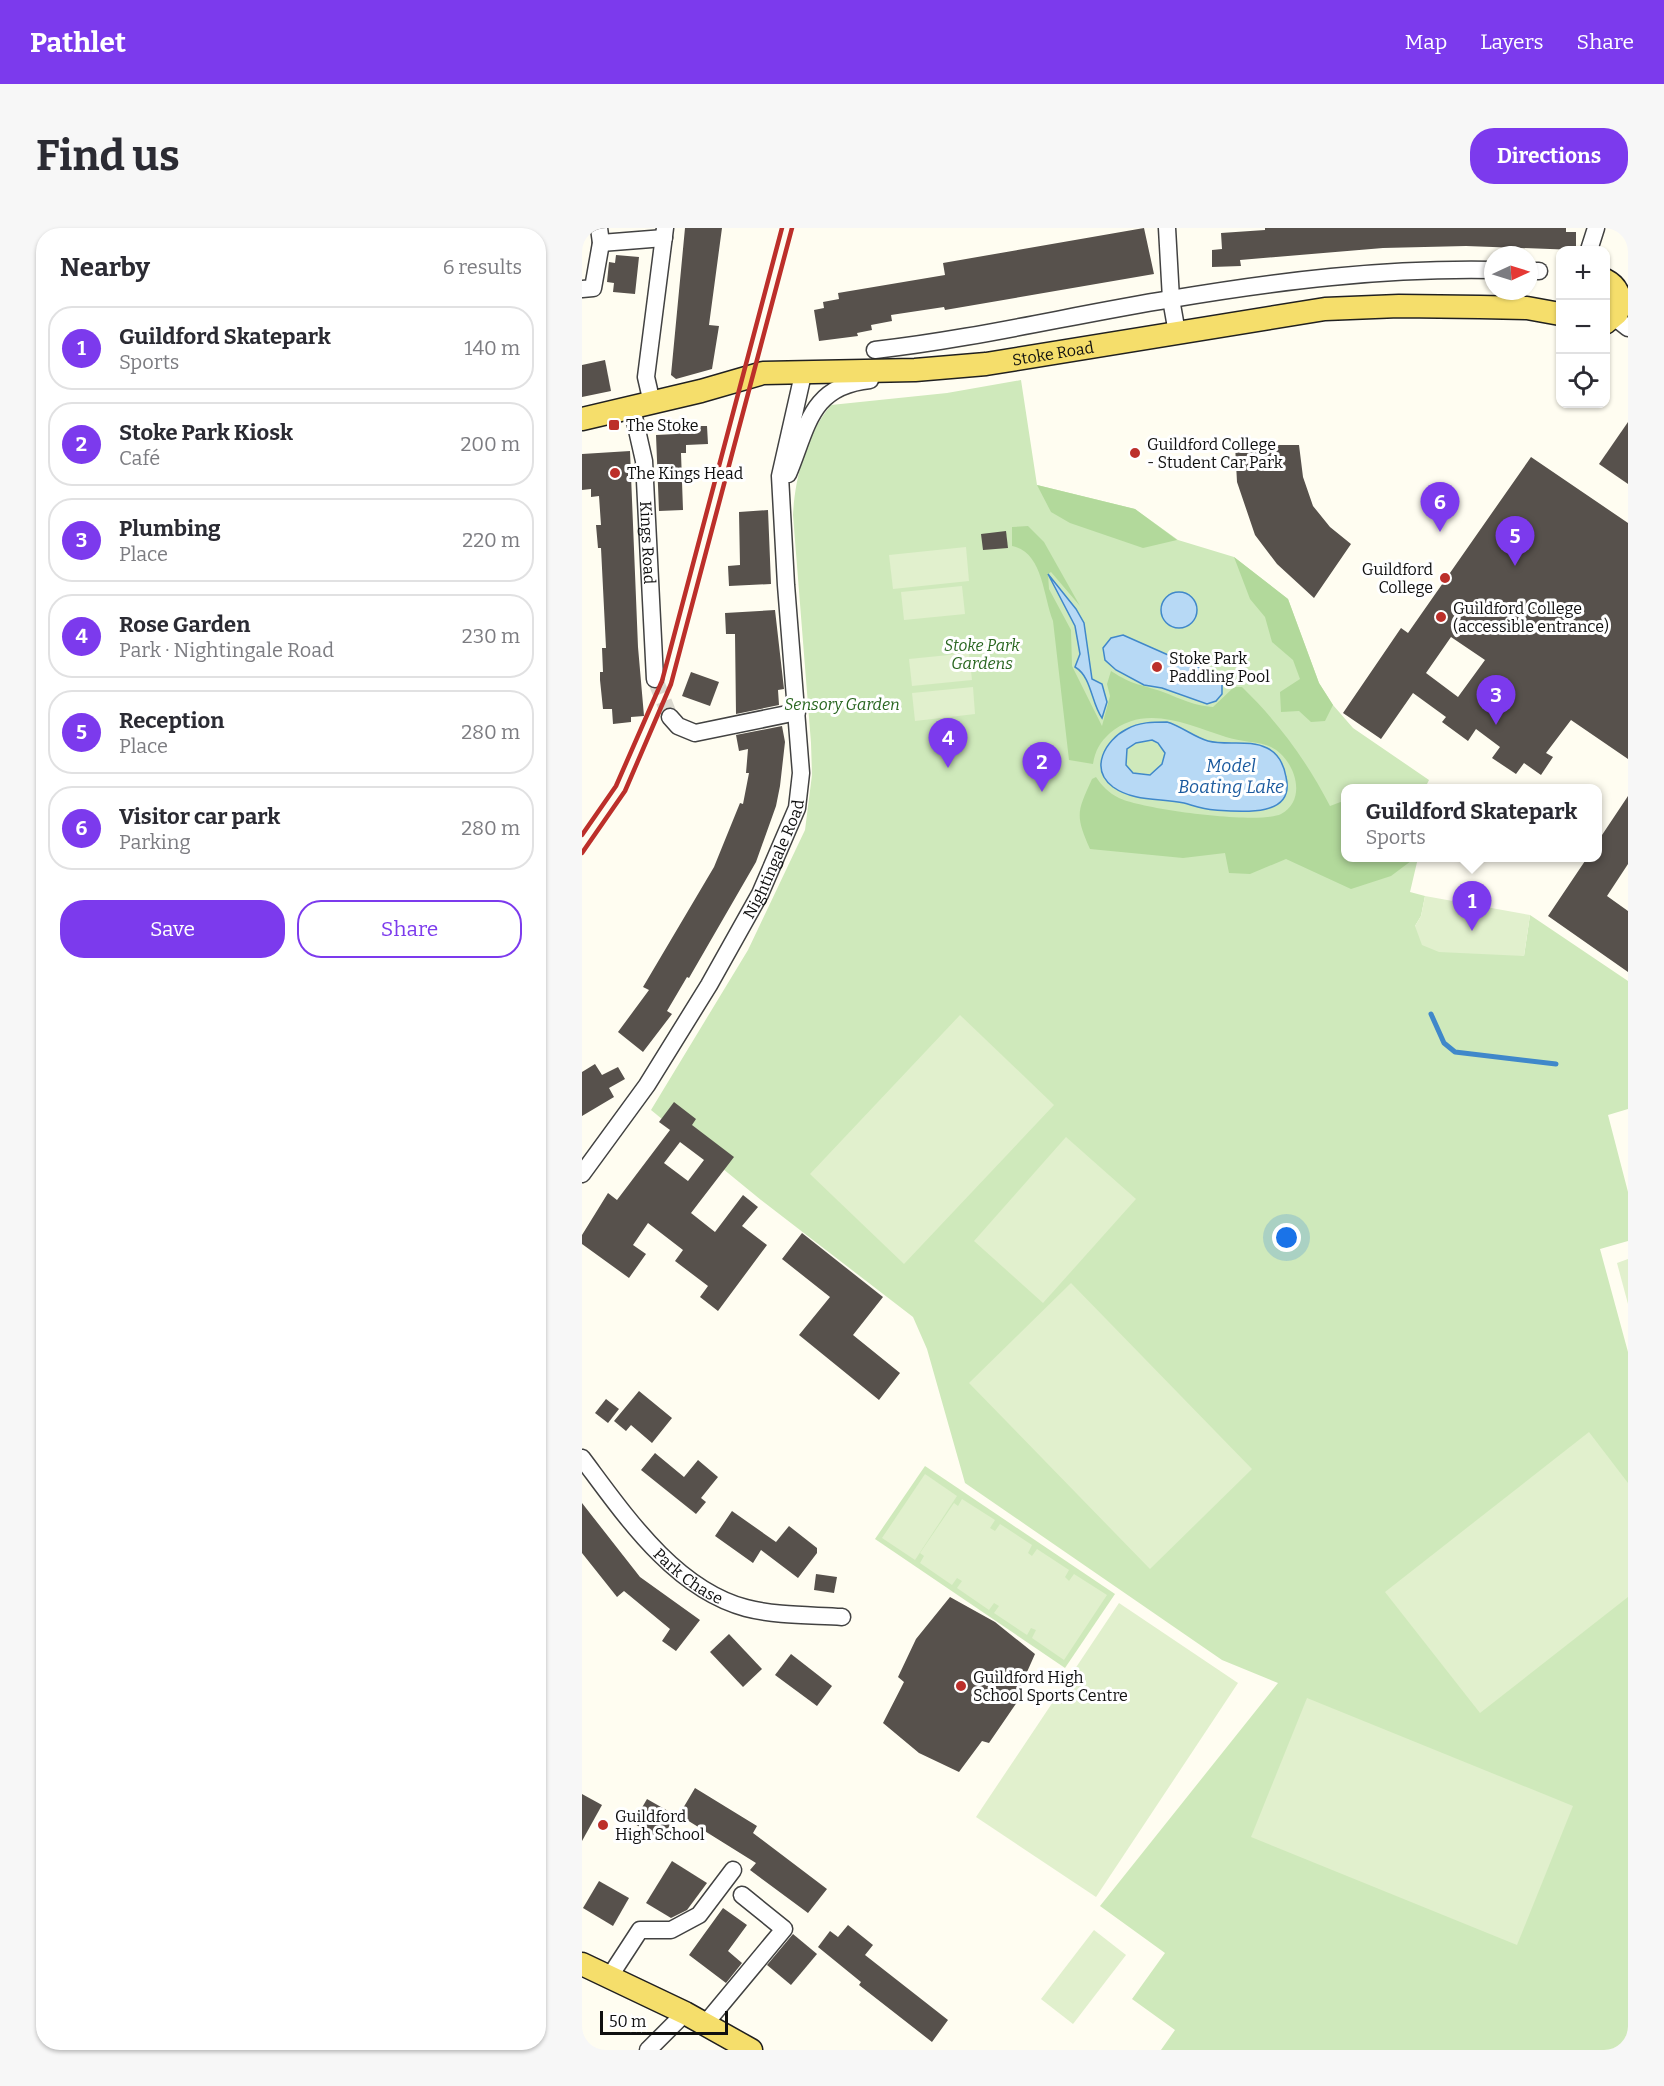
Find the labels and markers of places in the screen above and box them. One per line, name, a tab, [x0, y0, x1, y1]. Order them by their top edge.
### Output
place label: The Stoke	[626, 416, 699, 435]
marker: The Stoke	[607, 418, 621, 432]
place label: Guildford College - Student Car Park	[1147, 435, 1283, 472]
marker: Guildford College - Student Car Park	[1128, 446, 1142, 460]
place label: The Kings Head	[627, 464, 744, 483]
marker: The Kings Head	[608, 466, 622, 480]
pin: 6	[1420, 482, 1460, 532]
pin: 5	[1496, 516, 1534, 566]
place label: Guildford College	[1362, 560, 1433, 597]
marker: Guildford College	[1438, 571, 1452, 585]
place label: Guildford College (accessible entrance)	[1453, 599, 1609, 636]
marker: Guildford College (accessible entrance)	[1434, 610, 1448, 624]
place label: Stoke Park Paddling Pool	[1169, 649, 1270, 686]
marker: Stoke Park Paddling Pool	[1150, 660, 1164, 674]
pin: 3	[1476, 676, 1516, 725]
pin: 4	[928, 718, 968, 768]
pin: 2	[1022, 742, 1062, 792]
pin: 1	[1452, 882, 1492, 931]
place label: Guildford High School Sports Centre	[973, 1668, 1128, 1705]
marker: Guildford High School Sports Centre	[954, 1679, 968, 1693]
place label: Guildford High School	[615, 1807, 705, 1844]
marker: Guildford High School	[596, 1818, 610, 1832]

